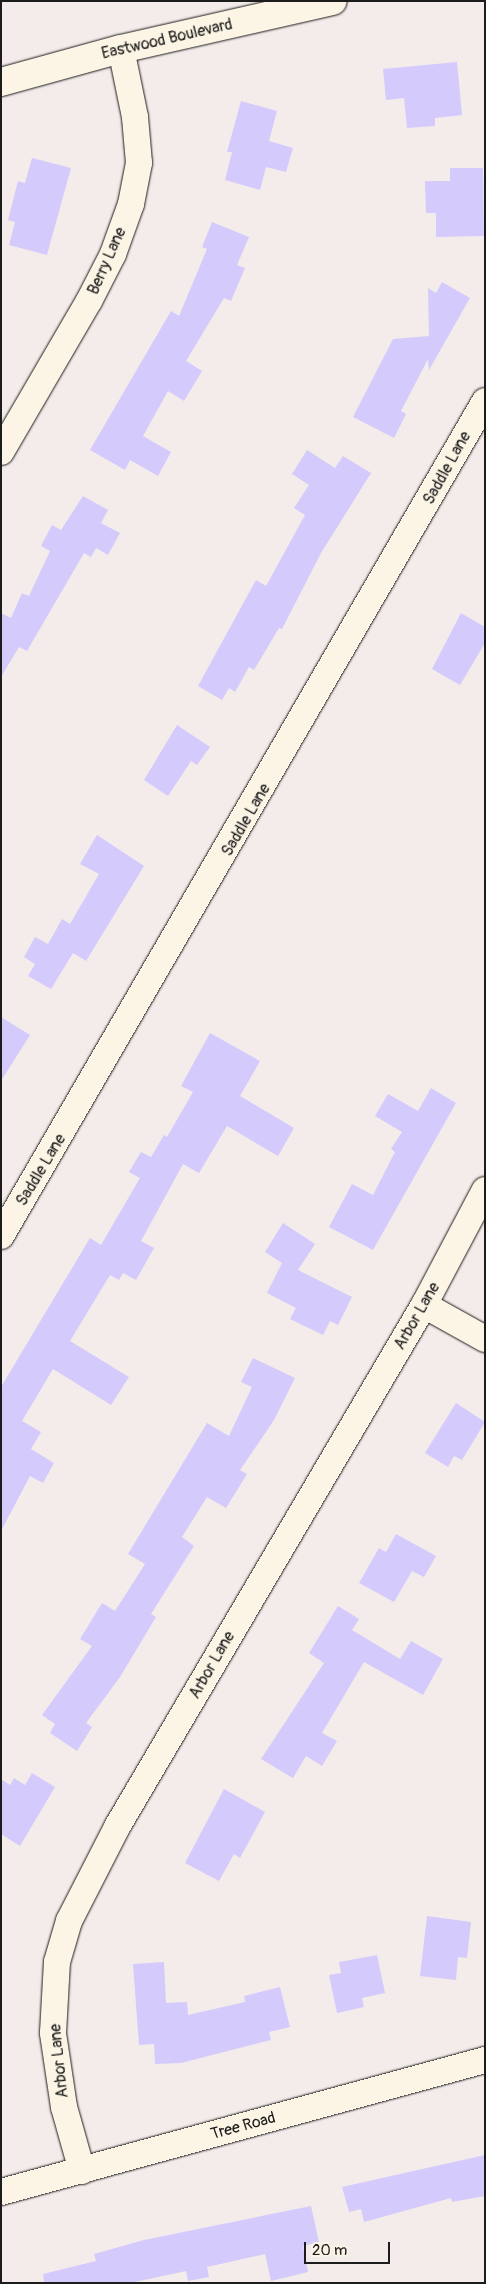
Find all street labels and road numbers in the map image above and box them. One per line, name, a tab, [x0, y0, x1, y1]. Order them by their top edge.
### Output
street label: Eastwood Boulevard	[100, 15, 234, 63]
street label: Berry Lane	[84, 224, 130, 298]
street label: Saddle Lane	[419, 428, 475, 508]
street label: Saddle Lane	[218, 780, 274, 860]
street label: Saddle Lane	[12, 1131, 70, 1209]
street label: Arbor Lane	[390, 1279, 444, 1353]
street label: Arbor Lane	[185, 1628, 239, 1702]
street label: Arbor Lane	[46, 2023, 72, 2099]
street label: Tree Road	[209, 2108, 277, 2144]

